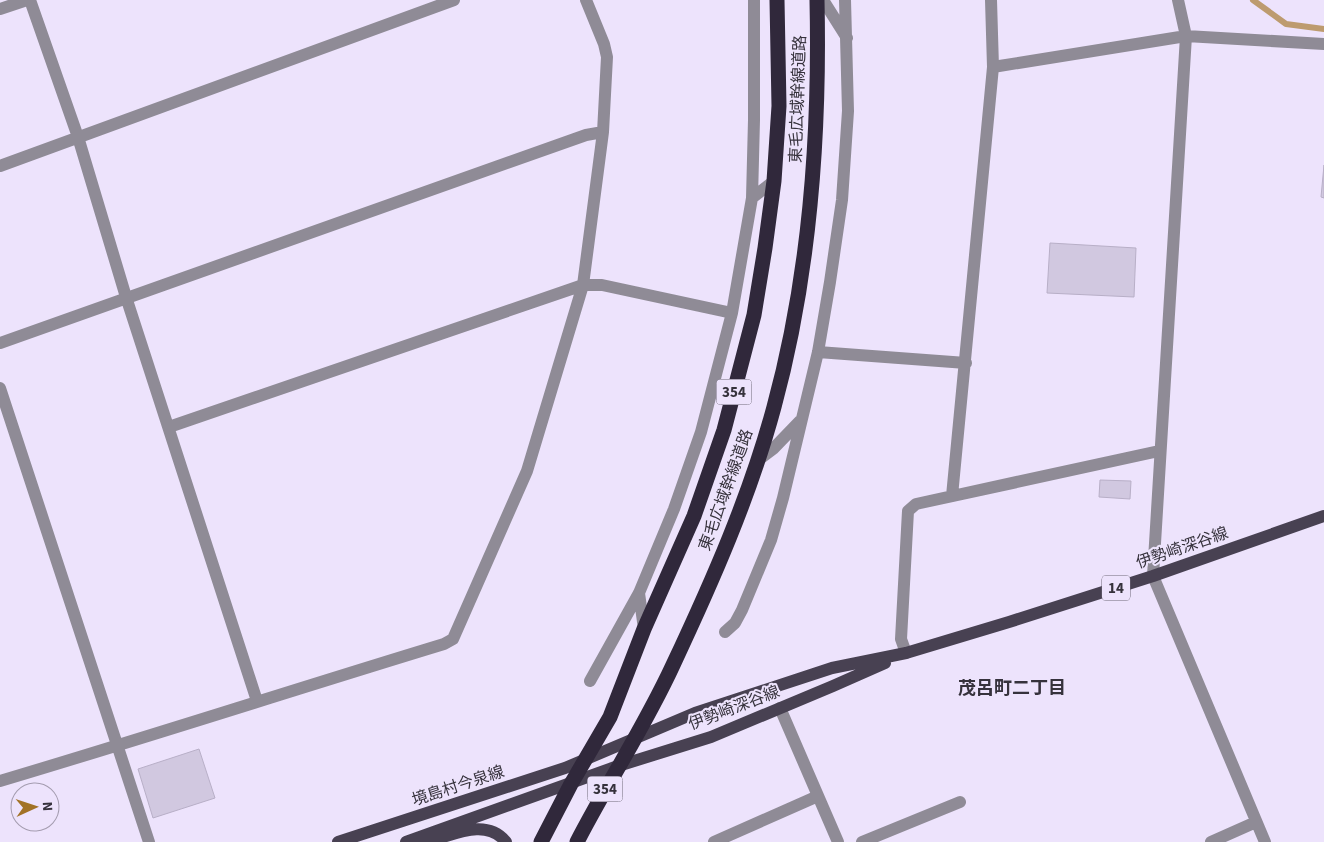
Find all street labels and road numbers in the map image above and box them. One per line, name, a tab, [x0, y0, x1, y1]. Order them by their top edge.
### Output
street label: 東毛広域幹線道路	[785, 35, 811, 163]
road number: 354	[716, 380, 752, 404]
street label: 東毛広域幹線道路	[694, 426, 758, 554]
street label: 伊勢崎深谷線	[1133, 522, 1231, 574]
road number: 14	[1102, 576, 1130, 600]
street label: 伊勢崎深谷線	[685, 681, 783, 735]
street label: 境島村今泉線	[409, 761, 507, 811]
road number: 354	[588, 776, 622, 802]

